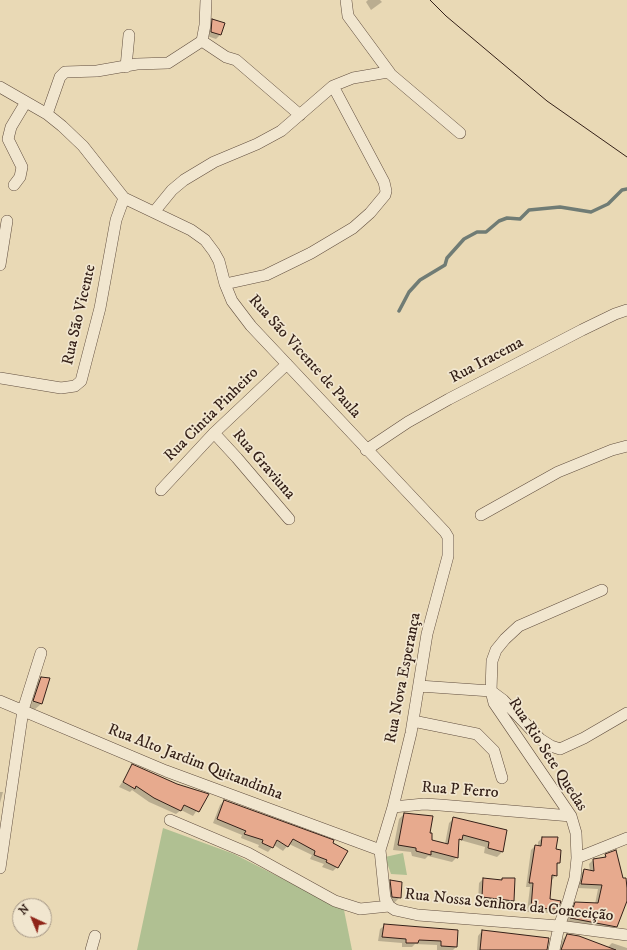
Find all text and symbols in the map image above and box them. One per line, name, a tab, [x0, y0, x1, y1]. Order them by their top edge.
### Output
street label: Rua São Vicente	[59, 263, 101, 367]
street label: Rua São Vicente de Paula	[243, 291, 365, 423]
street label: Rua Iracema	[447, 334, 527, 388]
street label: Rua Cintia Pinheiro	[161, 364, 263, 466]
street label: Rua Graviuna	[227, 426, 299, 504]
street label: Rua Nova Esperança	[382, 611, 426, 745]
street label: Rua Rio Sete Quedas	[503, 695, 591, 815]
street label: Rua Alto Jardim Quitandinha	[105, 721, 285, 805]
street label: Rua P Ferro	[421, 779, 499, 803]
street label: Rua Nossa Senhora da Conceição	[404, 885, 614, 927]
north arrow	[12, 898, 52, 938]
text: N	[16, 902, 32, 918]

